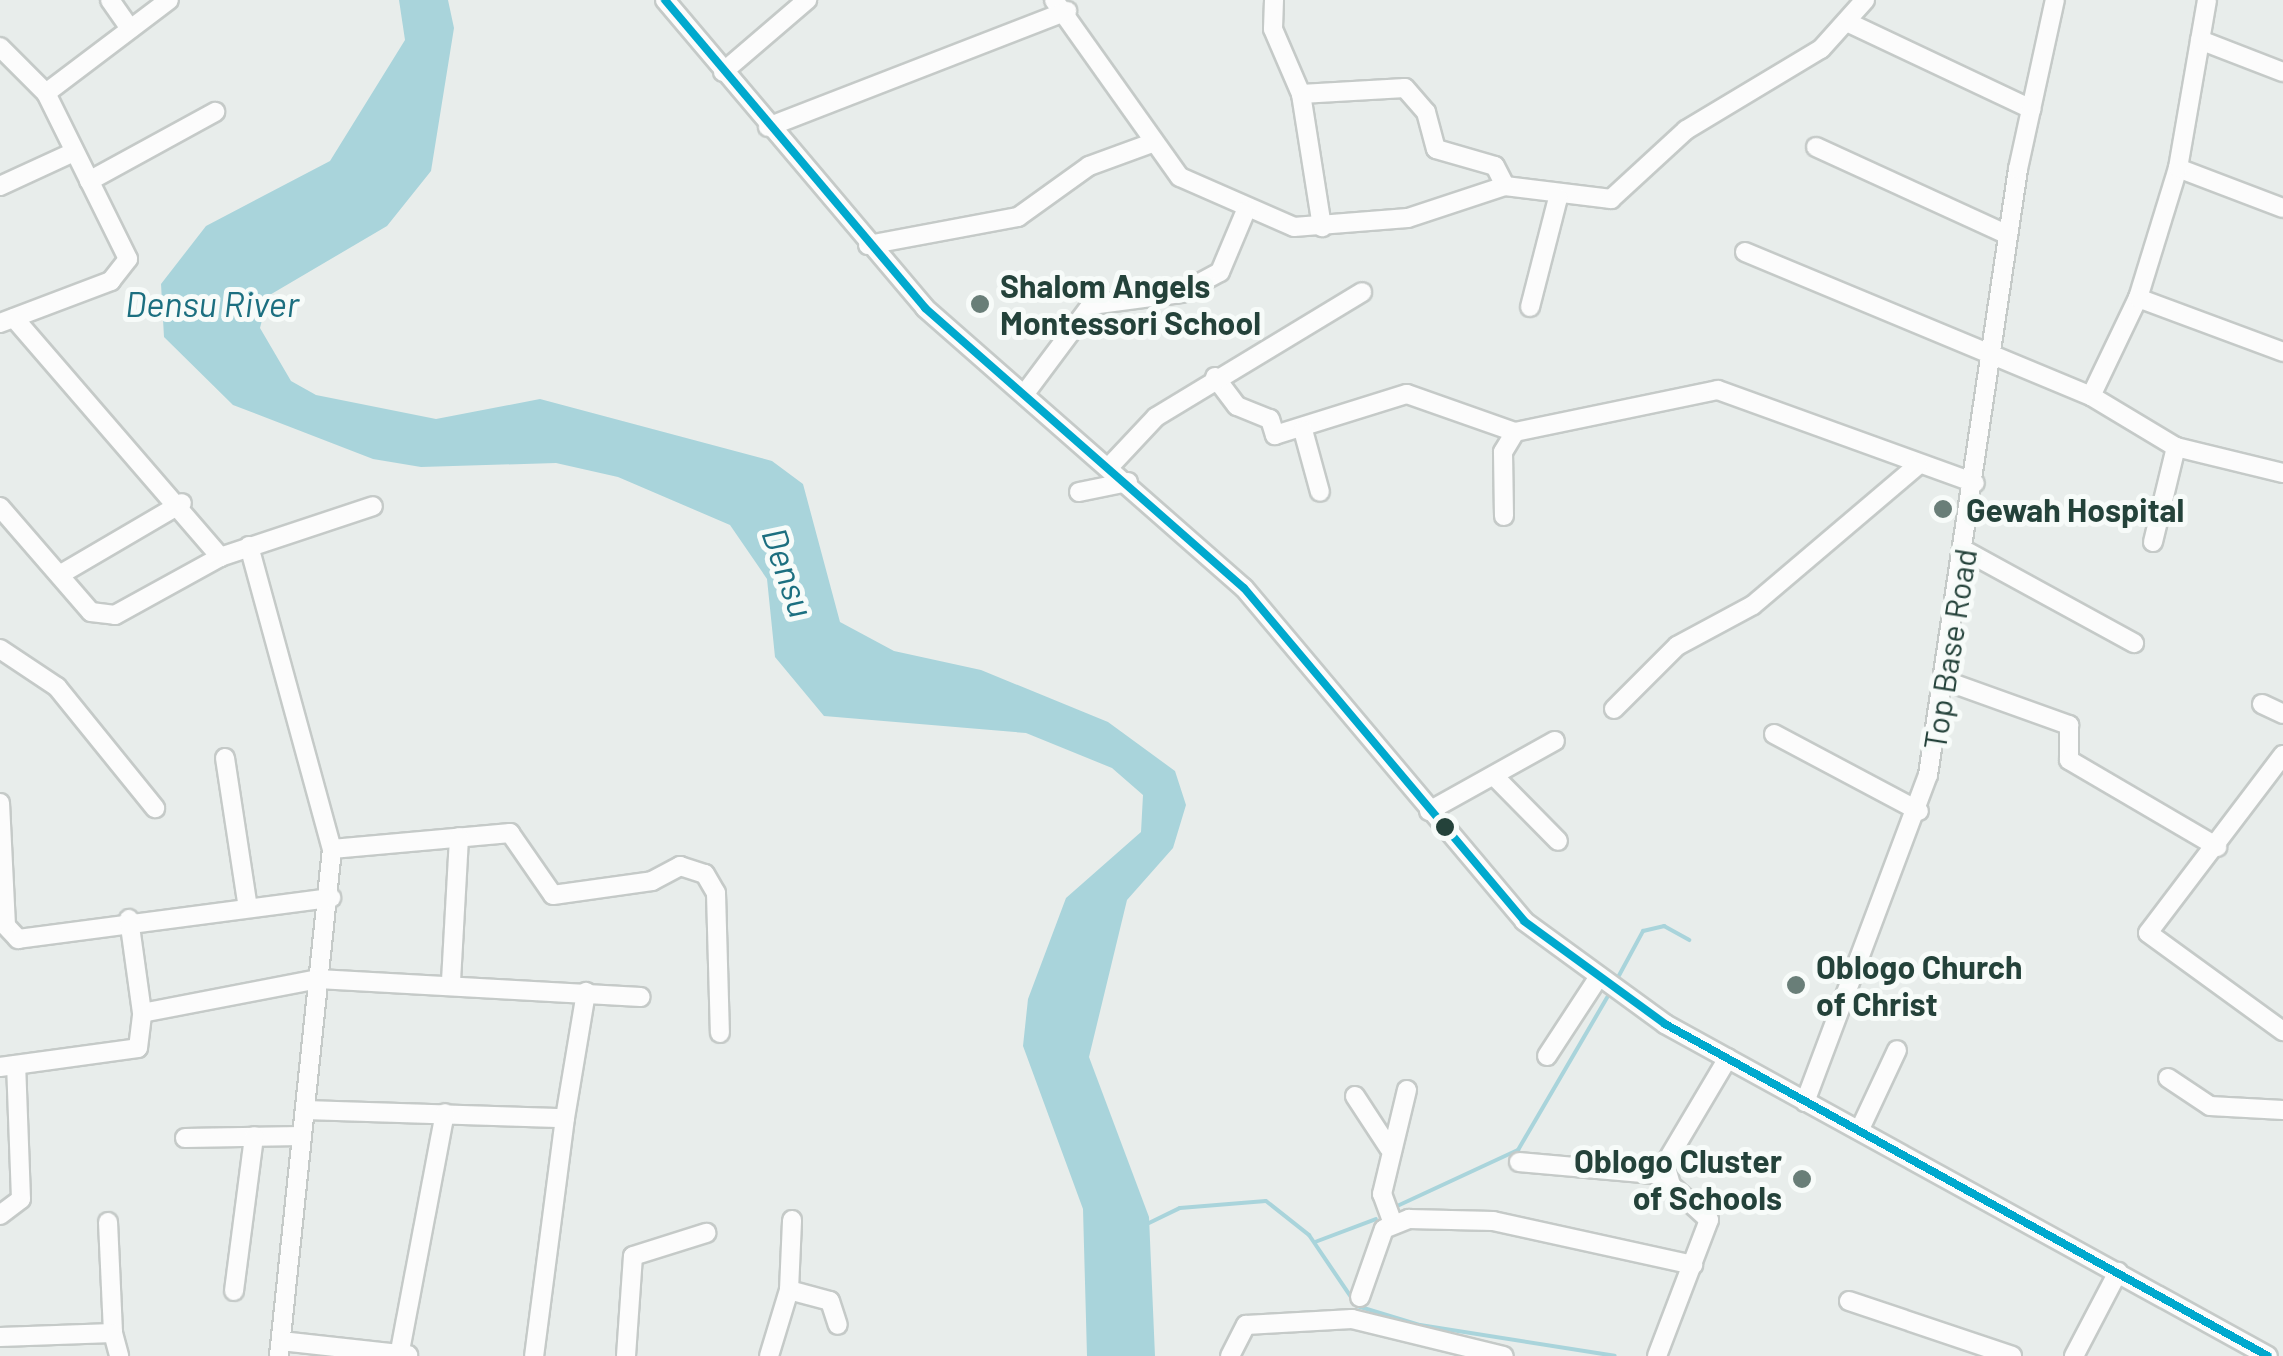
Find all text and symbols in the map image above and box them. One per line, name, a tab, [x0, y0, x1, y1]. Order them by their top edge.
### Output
place label: Shalom Angels Montessori School	[1000, 267, 1261, 342]
water label: Densu River	[125, 282, 299, 324]
marker: Shalom Angels Montessori School	[969, 293, 991, 315]
place label: Gewah Hospital	[1966, 490, 2184, 528]
marker: Gewah Hospital	[1930, 496, 1956, 522]
water label: Densu	[754, 522, 824, 622]
street label: Top Base Road	[1914, 546, 1984, 752]
unlabelled marker	[1435, 817, 1455, 837]
place label: Oblogo Church of Christ	[1816, 948, 2023, 1023]
marker: Oblogo Church of Christ	[1785, 974, 1807, 996]
place label: Oblogo Cluster of Schools	[1574, 1142, 1782, 1217]
marker: Oblogo Cluster of Schools	[1791, 1168, 1813, 1190]

